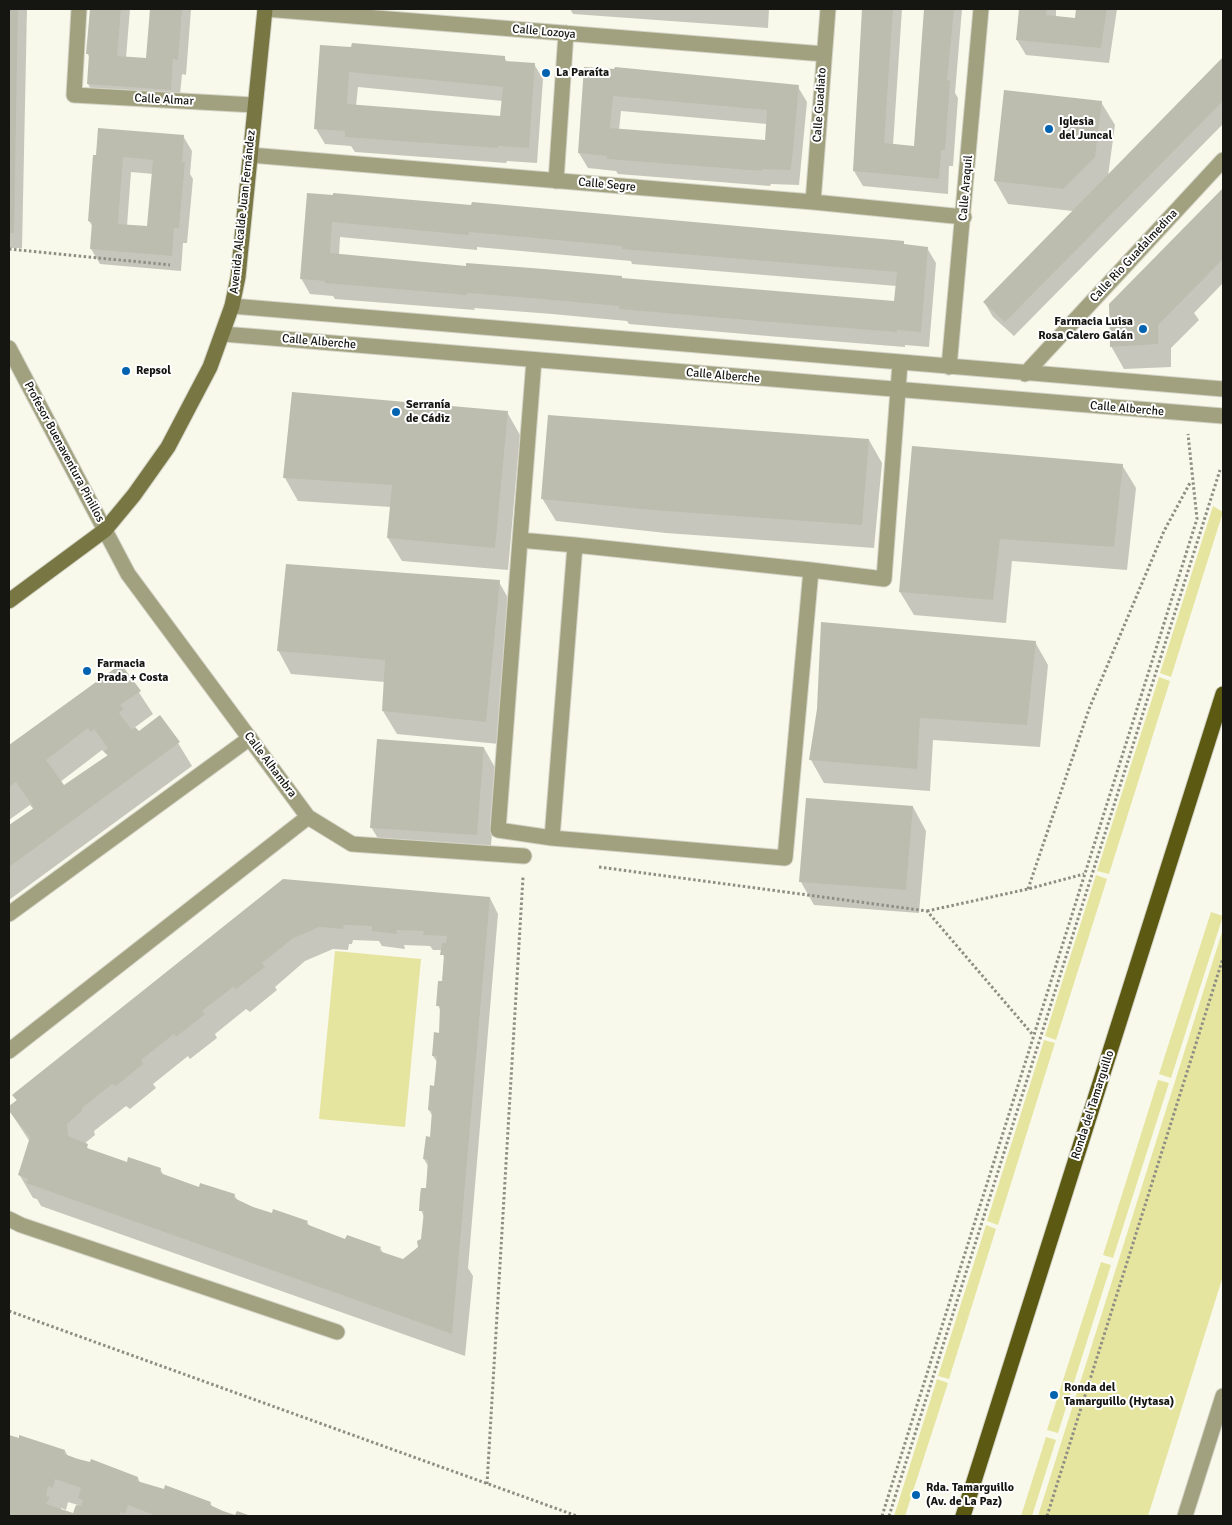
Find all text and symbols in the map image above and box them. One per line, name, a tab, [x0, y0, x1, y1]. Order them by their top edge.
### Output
street label: Calle Lozoya	[512, 22, 576, 42]
place label: La Paraíta	[556, 66, 609, 80]
marker: La Paraíta	[540, 67, 552, 79]
street label: Calle Guadiato	[810, 67, 830, 143]
street label: Calle Almar	[134, 91, 194, 109]
place label: Iglesia del Juncal	[1059, 115, 1112, 143]
marker: Iglesia del Juncal	[1043, 123, 1055, 135]
street label: Avenida Alcalde Juan Fernández	[227, 129, 259, 295]
street label: Calle Araquil	[956, 154, 976, 222]
street label: Calle Segre	[578, 175, 636, 195]
street label: Calle Rio Guadalmedina	[1087, 206, 1181, 306]
place label: Farmacia Luisa Rosa Calero Galán	[1038, 315, 1133, 343]
marker: Farmacia Luisa Rosa Calero Galán	[1137, 323, 1149, 335]
street label: Calle Alberche	[281, 332, 357, 352]
place label: Repsol	[136, 364, 171, 378]
marker: Repsol	[120, 365, 132, 377]
street label: Calle Alberche	[685, 366, 761, 386]
street label: Profesor Buenaventura Pinillos	[21, 379, 107, 525]
place label: Serranía de Cádiz	[406, 398, 451, 426]
street label: Calle Alberche	[1089, 399, 1165, 419]
marker: Serranía de Cádiz	[390, 406, 402, 418]
place label: Farmacia Prada + Costa	[97, 657, 169, 685]
marker: Farmacia Prada + Costa	[81, 665, 93, 677]
street label: Calle Alhambra	[241, 729, 299, 801]
street label: Ronda del Tamarguillo	[1069, 1049, 1117, 1161]
place label: Ronda del Tamarguillo (Hytasa)	[1064, 1381, 1174, 1409]
marker: Ronda del Tamarguillo (Hytasa)	[1048, 1389, 1060, 1401]
place label: Rda. Tamarguillo (Av. de La Paz)	[926, 1481, 1014, 1509]
marker: Rda. Tamarguillo (Av. de La Paz)	[910, 1489, 922, 1501]

